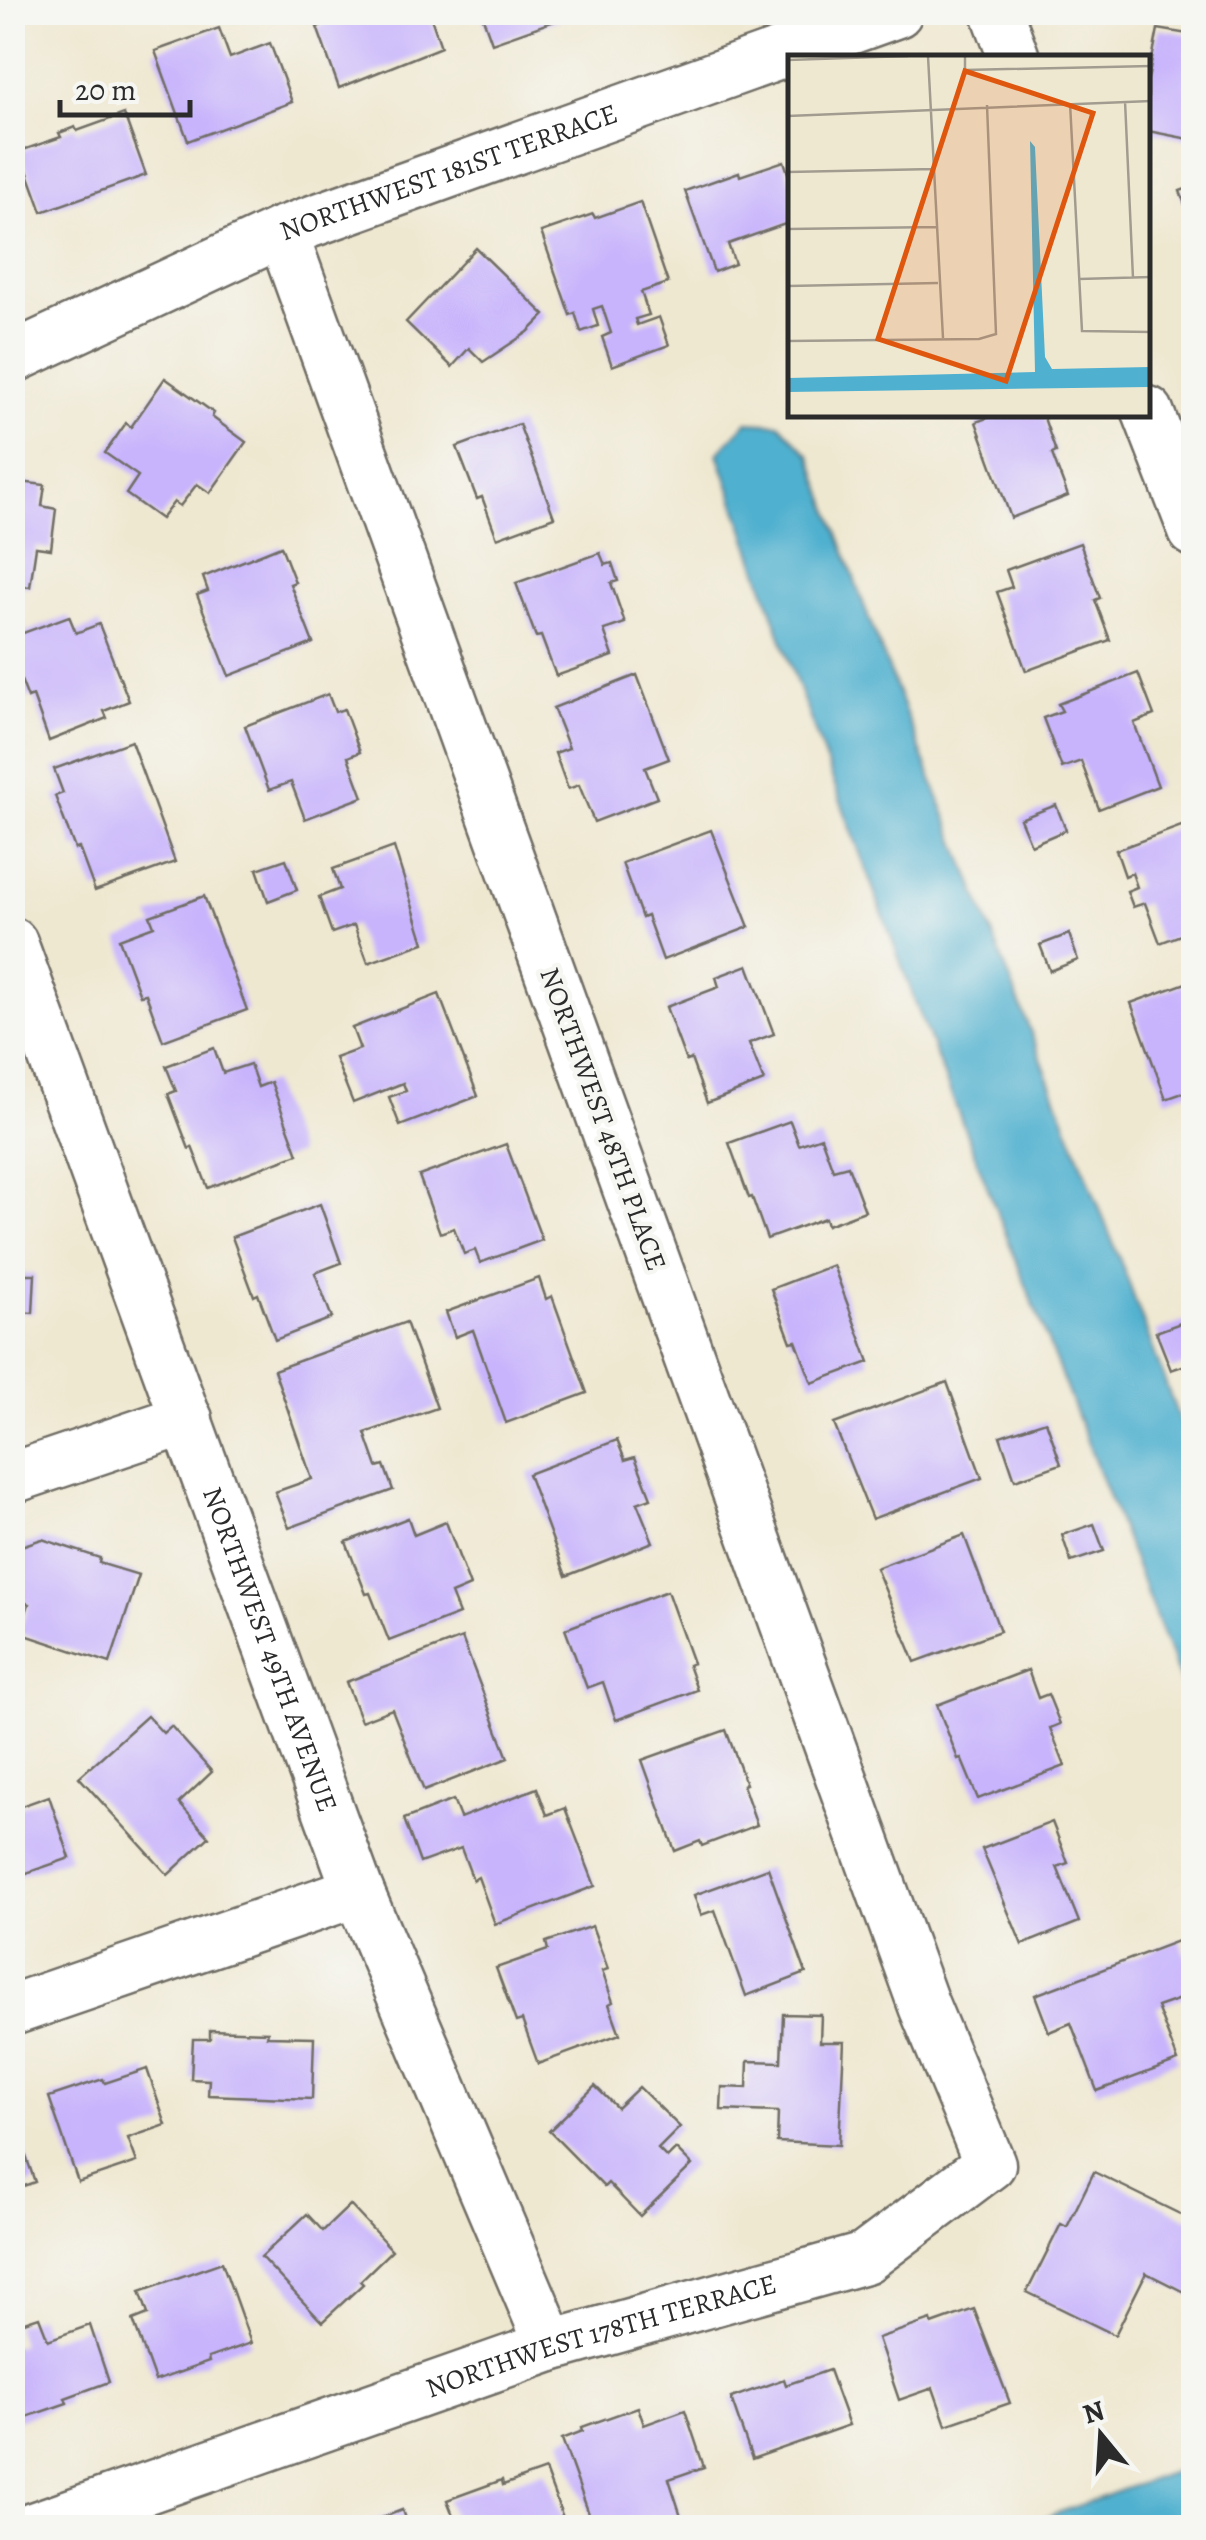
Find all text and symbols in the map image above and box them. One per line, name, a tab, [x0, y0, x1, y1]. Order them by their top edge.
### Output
scale bar	[60, 55, 190, 117]
inset map	[788, 55, 1151, 418]
text: 20 m	[75, 70, 136, 110]
street label: NORTHWEST 181ST TERRACE	[275, 95, 623, 250]
street label: NORTHWEST 48TH PLACE	[530, 962, 676, 1276]
street label: NORTHWEST 49TH AVENUE	[193, 1482, 347, 1817]
street label: NORTHWEST 178TH TERRACE	[421, 2265, 781, 2407]
north arrow	[1051, 2385, 1151, 2485]
text: N	[1078, 2391, 1109, 2433]

